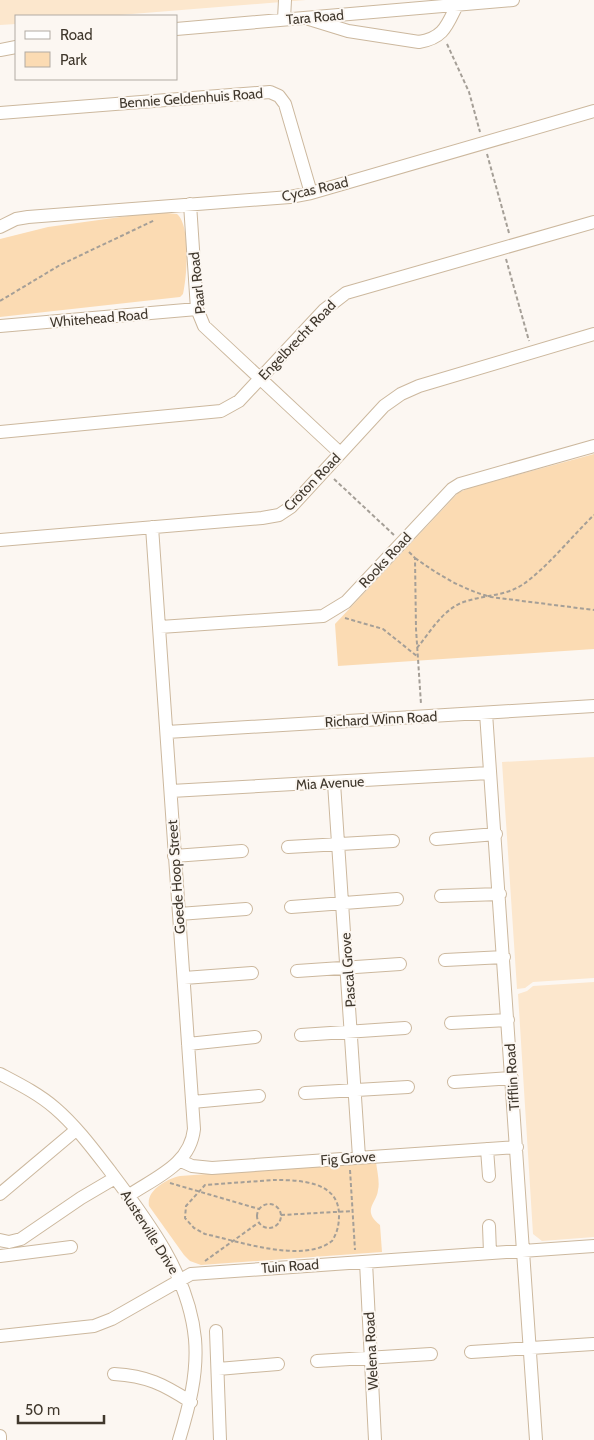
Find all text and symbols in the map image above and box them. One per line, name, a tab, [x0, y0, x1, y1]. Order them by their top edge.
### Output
street label: Tara Road	[285, 6, 345, 28]
legend	[15, 15, 178, 80]
text: Road	[60, 26, 93, 44]
text: Park	[60, 51, 87, 69]
street label: Bennie Geldenhuis Road	[118, 84, 264, 112]
street label: Cycas Road	[280, 173, 350, 205]
street label: Paarl Road	[185, 251, 209, 315]
street label: Engelbrecht Road	[254, 296, 340, 384]
street label: Whitehead Road	[49, 305, 149, 331]
street label: Croton Road	[280, 449, 344, 515]
street label: Rooks Road	[355, 529, 415, 591]
street label: Richard Winn Road	[324, 707, 438, 731]
street label: Mia Avenue	[295, 772, 365, 794]
street label: Goede Hoop Street	[163, 819, 189, 935]
street label: Pascal Grove	[336, 932, 360, 1008]
street label: Tifflin Road	[501, 1043, 523, 1111]
street label: Fig Grove	[320, 1147, 376, 1169]
street label: Austerville Drive	[117, 1187, 183, 1277]
street label: Tuin Road	[260, 1255, 320, 1277]
street label: Welena Road	[360, 1311, 382, 1391]
scale bar	[18, 1392, 104, 1424]
text: 50 m	[25, 1401, 60, 1419]

